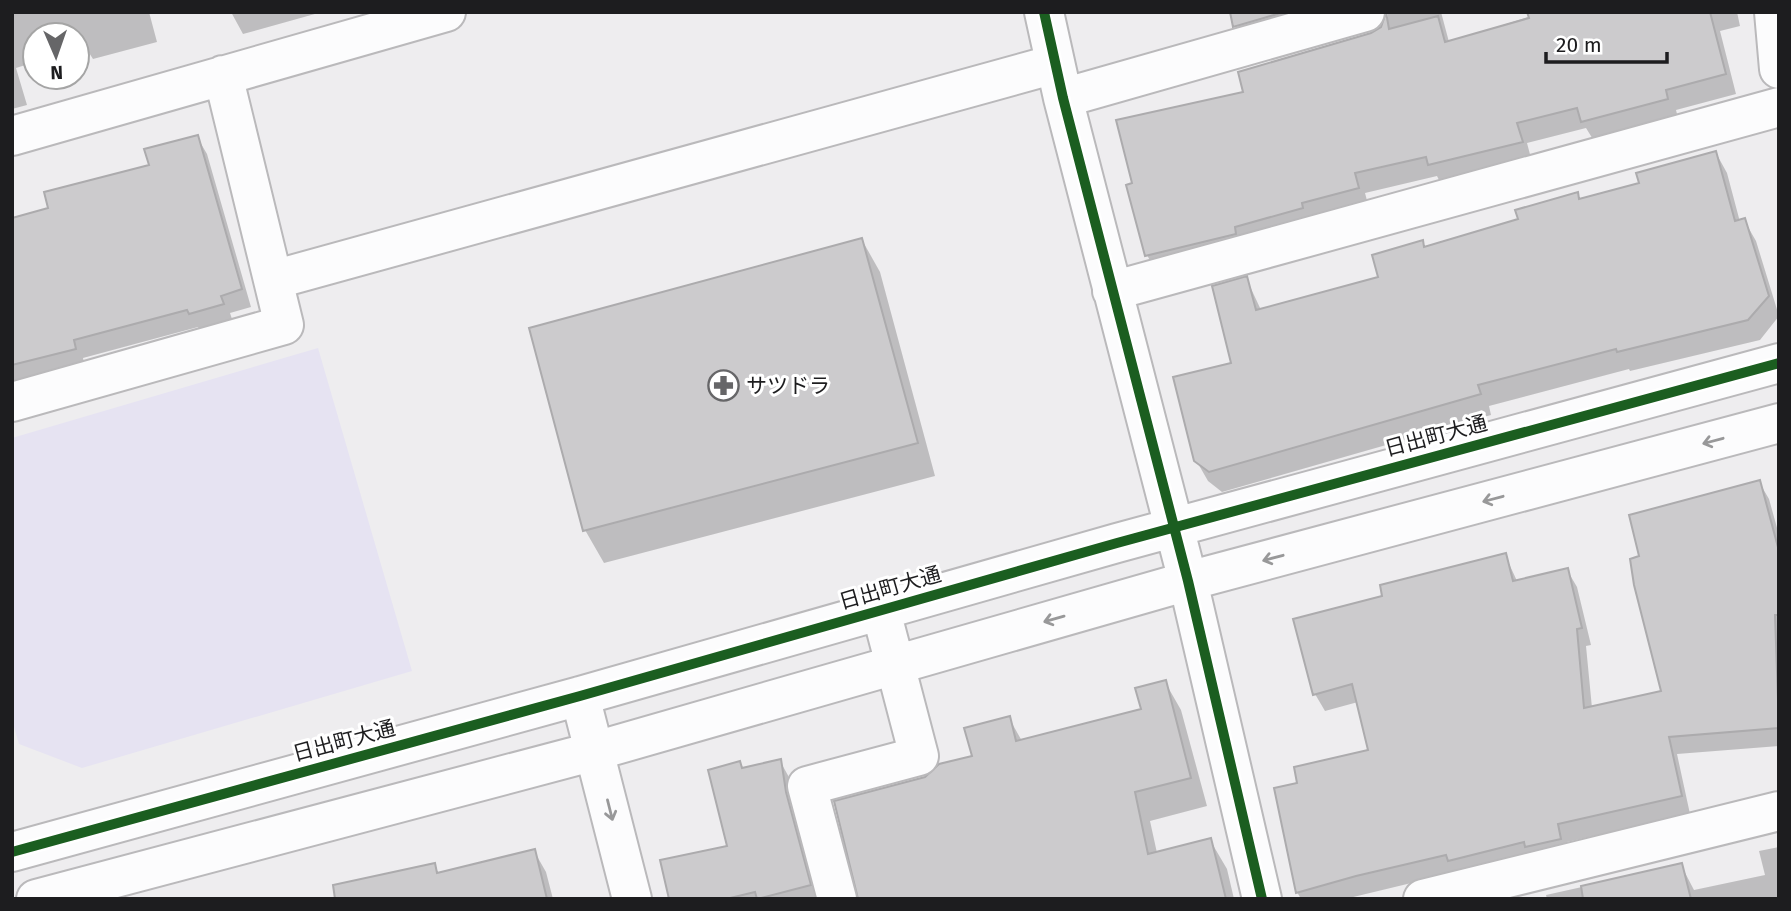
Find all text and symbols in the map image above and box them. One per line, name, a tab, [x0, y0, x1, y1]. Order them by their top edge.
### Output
north arrow	[21, 21, 91, 91]
scale bar	[1546, 21, 1667, 65]
text: 20 m	[1556, 32, 1602, 58]
text: N	[50, 61, 63, 84]
pharmacy icon: サツドラ	[706, 369, 740, 403]
place label: サツドラ	[746, 373, 830, 399]
street label: 日出町大通	[1382, 410, 1490, 462]
one-way arrow	[1702, 435, 1725, 448]
one-way arrow	[1482, 494, 1504, 507]
one-way arrow	[1262, 552, 1285, 565]
street label: 日出町大通	[836, 561, 944, 615]
one-way arrow	[1043, 613, 1065, 626]
street label: 日出町大通	[290, 715, 398, 767]
one-way arrow	[604, 798, 617, 820]

